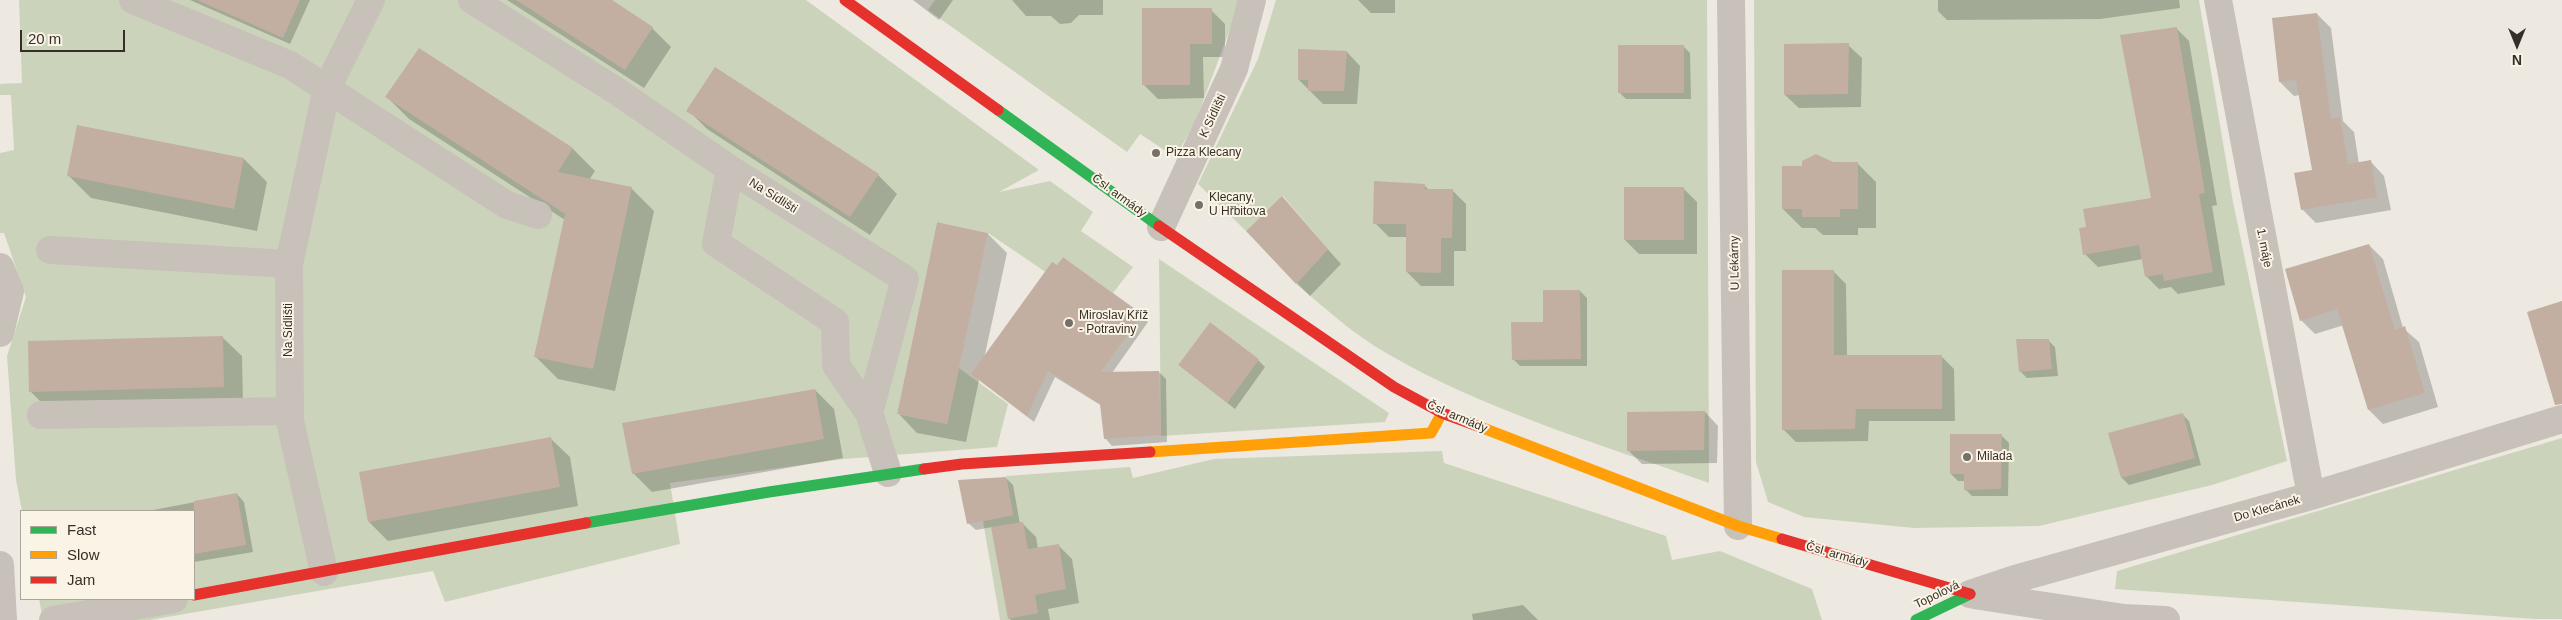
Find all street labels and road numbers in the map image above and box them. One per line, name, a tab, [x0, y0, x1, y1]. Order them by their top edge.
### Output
street label: K Sídlišti	[1197, 92, 1229, 140]
street label: Čsl. armády	[1089, 171, 1149, 221]
street label: Na Sídlišti	[746, 176, 800, 216]
street label: 1. máje	[2253, 227, 2275, 269]
street label: U Lékárny	[1727, 236, 1743, 290]
street label: Na Sídlišti	[282, 303, 296, 357]
street label: Čsl. armády	[1425, 398, 1489, 436]
street label: Do Klecánek	[2232, 493, 2302, 525]
street label: Čsl. armády	[1804, 539, 1870, 571]
street label: Topolová	[1912, 578, 1962, 612]

